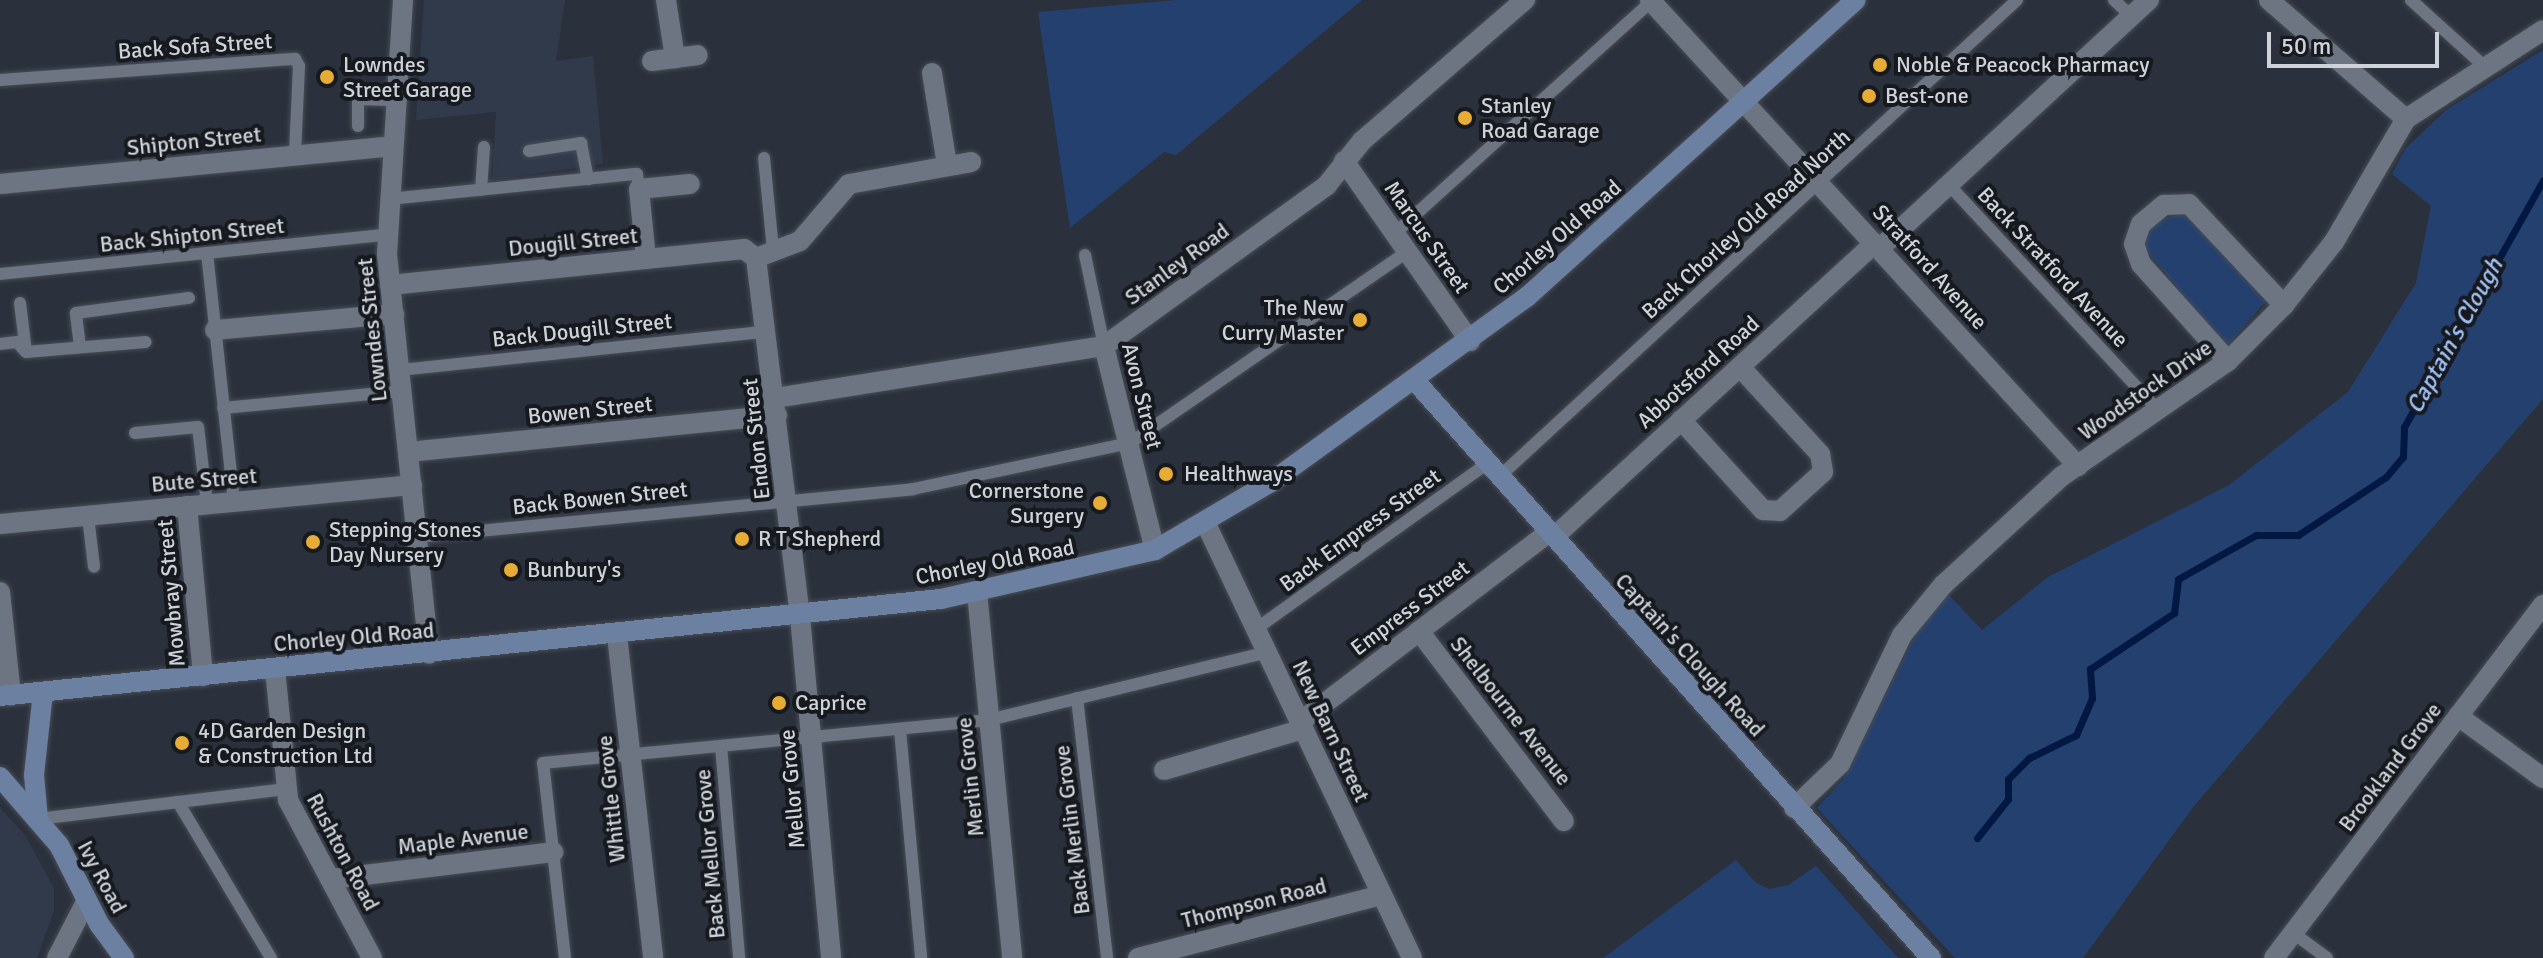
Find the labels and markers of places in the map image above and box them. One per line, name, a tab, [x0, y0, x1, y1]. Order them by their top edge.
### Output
place label: Lowndes Street Garage	[343, 51, 472, 102]
place label: Noble & Peacock Pharmacy	[1896, 52, 2149, 78]
marker: Noble & Peacock Pharmacy	[1871, 56, 1889, 74]
marker: Lowndes Street Garage	[318, 68, 336, 86]
place label: Best-one	[1885, 83, 1969, 109]
marker: Best-one	[1860, 87, 1878, 105]
place label: Stanley Road Garage	[1481, 92, 1600, 144]
marker: Stanley Road Garage	[1456, 109, 1474, 127]
place label: The New Curry Master	[1222, 294, 1344, 346]
marker: The New Curry Master	[1351, 311, 1369, 329]
place label: Healthways	[1184, 461, 1293, 487]
marker: Healthways	[1155, 463, 1177, 485]
place label: Cornerstone Surgery	[969, 477, 1084, 528]
marker: Cornerstone Surgery	[1091, 494, 1109, 512]
place label: Stepping Stones Day Nursery	[329, 516, 481, 568]
place label: R T Shepherd	[758, 526, 881, 552]
marker: R T Shepherd	[733, 530, 751, 548]
marker: Stepping Stones Day Nursery	[304, 533, 322, 551]
place label: Bunbury's	[527, 557, 621, 583]
marker: Bunbury's	[502, 561, 520, 579]
place label: Caprice	[795, 690, 867, 716]
marker: Caprice	[770, 694, 788, 712]
place label: 4D Garden Design & Construction Ltd	[198, 717, 373, 768]
marker: 4D Garden Design & Construction Ltd	[173, 734, 191, 752]

